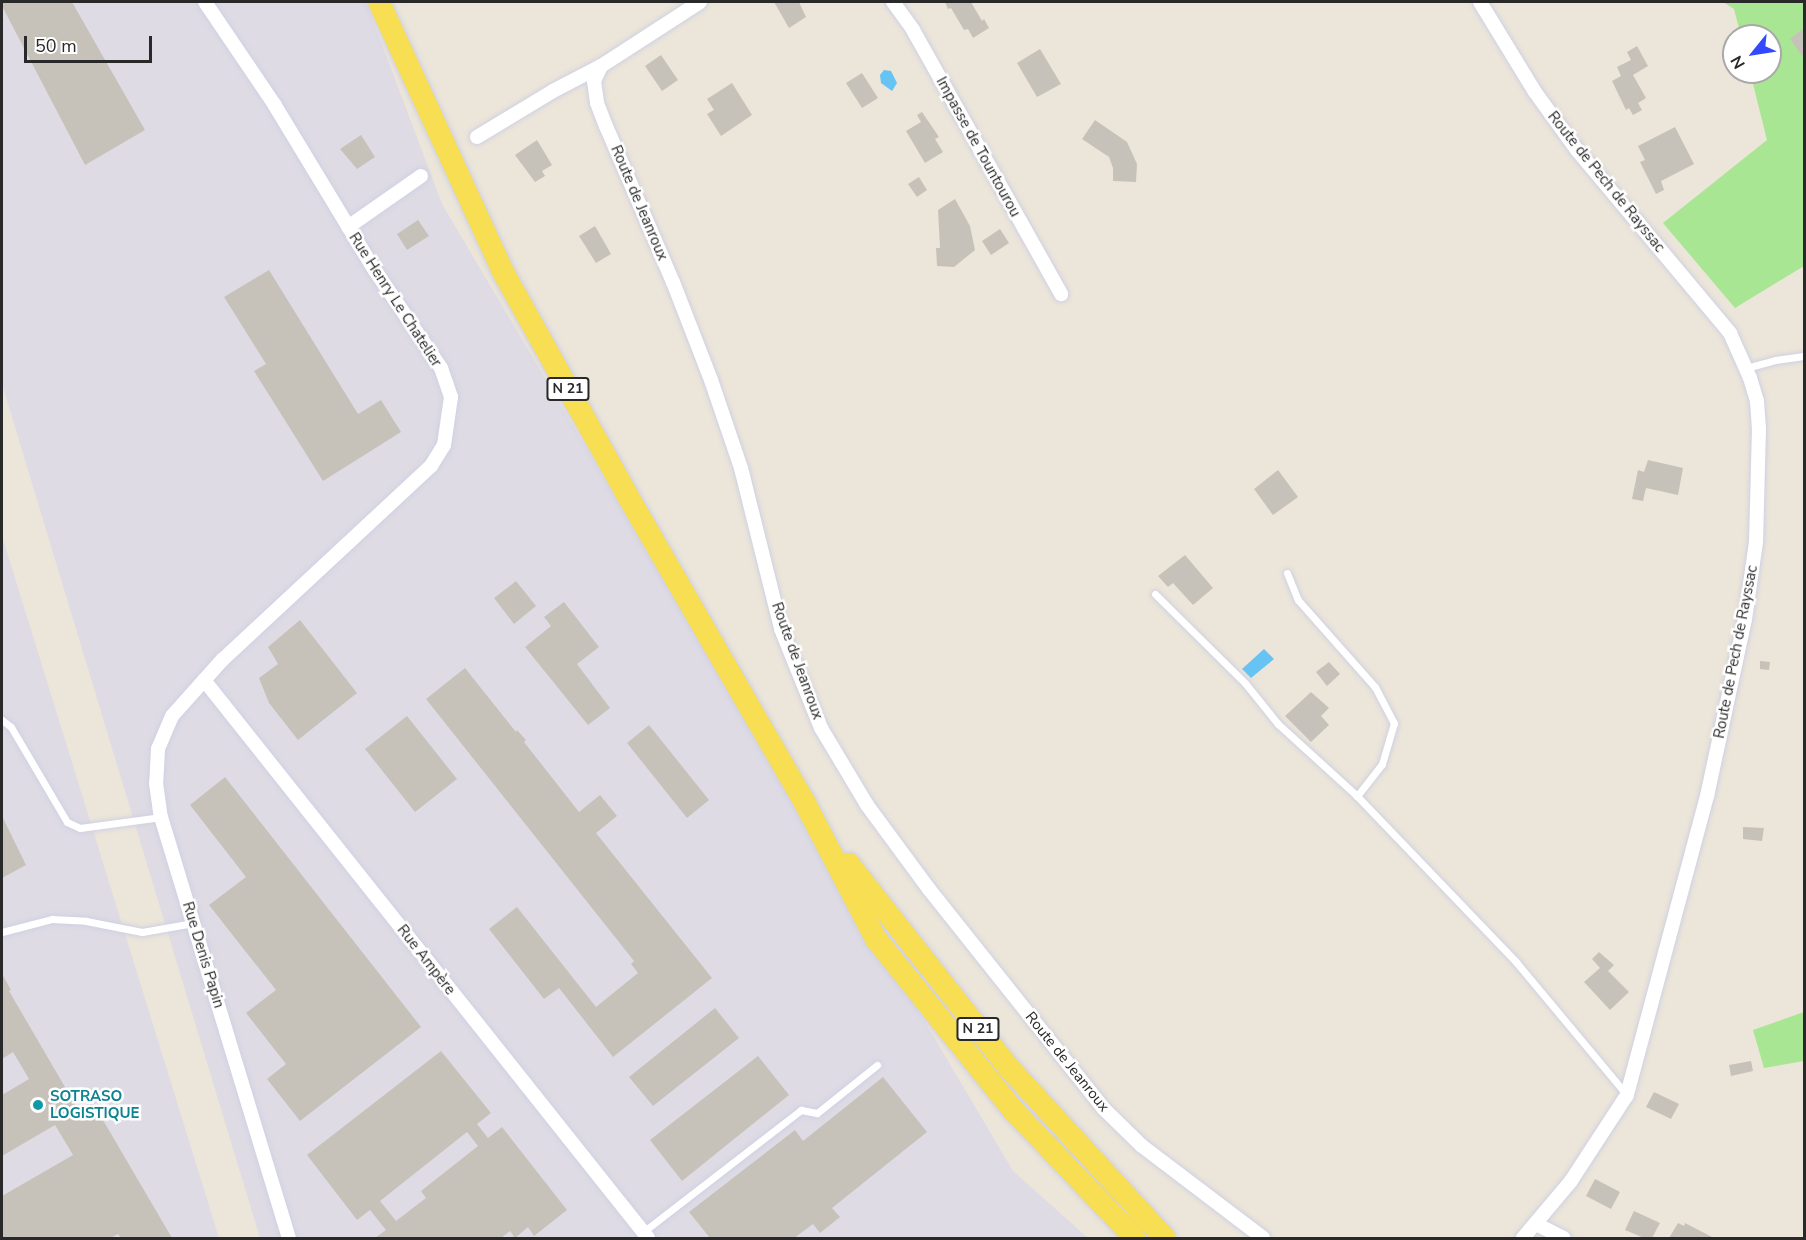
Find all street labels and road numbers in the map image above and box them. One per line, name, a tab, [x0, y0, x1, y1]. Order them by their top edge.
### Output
street label: Impasse de Tountourou	[932, 74, 1024, 220]
street label: Route de Pech de Rayssac	[1544, 108, 1668, 256]
street label: Route de Jeanroux	[607, 143, 671, 263]
street label: Rue Henry Le Chatelier	[345, 229, 445, 371]
road number: N 21	[546, 378, 590, 400]
street label: Route de Pech de Rayssac	[1710, 564, 1762, 740]
street label: Route de Jeanroux	[767, 600, 827, 722]
street label: Rue Denis Papin	[178, 900, 228, 1010]
street label: Rue Ampère	[393, 921, 459, 999]
street label: Route de Jeanroux	[1021, 1008, 1113, 1116]
road number: N 21	[956, 1018, 1000, 1040]

